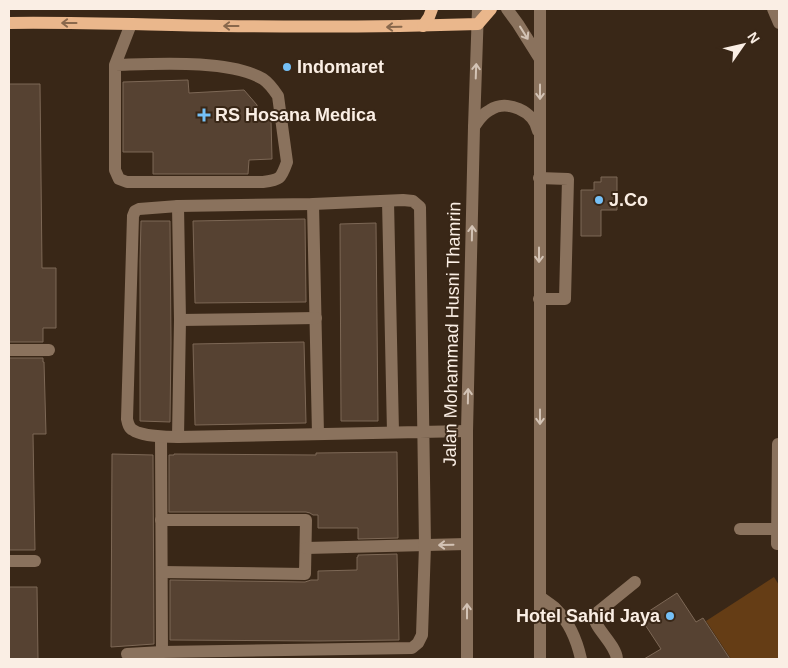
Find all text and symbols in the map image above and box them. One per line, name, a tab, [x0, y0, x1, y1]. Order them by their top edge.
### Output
one-way arrow	[61, 18, 78, 28]
north arrow	[718, 20, 768, 70]
one-way arrow	[224, 21, 240, 31]
one-way arrow	[386, 22, 402, 31]
one-way arrow	[520, 26, 530, 40]
text: N	[744, 29, 763, 46]
place label: Indomaret	[297, 57, 384, 77]
marker: Indomaret	[281, 61, 293, 73]
one-way arrow	[471, 63, 481, 79]
one-way arrow	[535, 84, 545, 100]
place label: RS Hosana Medica	[215, 105, 377, 125]
marker: RS Hosana Medica	[197, 108, 211, 122]
place label: J.Co	[609, 190, 648, 210]
marker: J.Co	[593, 194, 605, 206]
street label: Jalan Mohammad Husni Thamrin	[440, 201, 464, 467]
one-way arrow	[467, 225, 476, 241]
one-way arrow	[534, 246, 544, 263]
one-way arrow	[463, 388, 473, 404]
one-way arrow	[535, 409, 545, 425]
one-way arrow	[438, 540, 454, 549]
one-way arrow	[462, 603, 472, 619]
place label: Hotel Sahid Jaya	[516, 606, 661, 626]
marker: Hotel Sahid Jaya	[664, 610, 676, 622]

